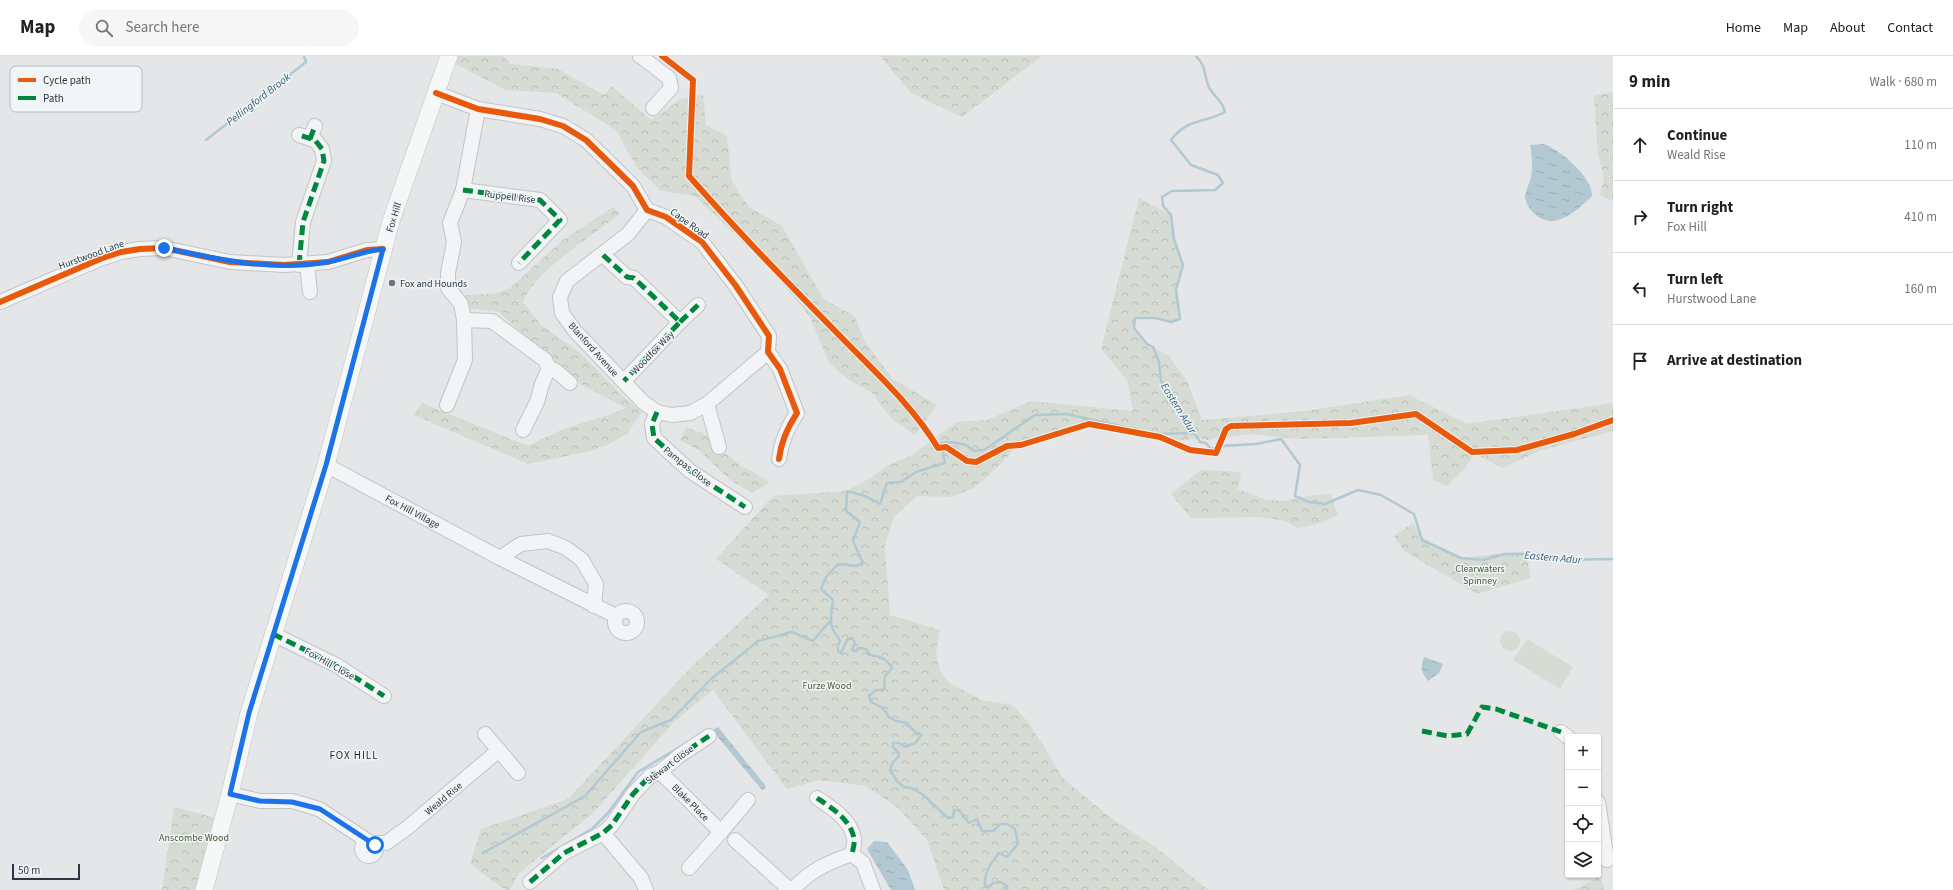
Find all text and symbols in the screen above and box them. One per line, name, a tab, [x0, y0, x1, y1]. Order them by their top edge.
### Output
search box	[79, 10, 359, 46]
text: Map	[20, 14, 55, 41]
icon: search	[93, 17, 115, 39]
text: Search here	[125, 17, 199, 38]
text: Home	[1726, 18, 1761, 38]
text: Map	[1783, 18, 1808, 38]
text: About	[1830, 18, 1865, 38]
text: Contact	[1887, 18, 1933, 38]
legend	[10, 66, 142, 112]
water label: Pellingford Brook	[223, 69, 294, 129]
text: 9 min	[1629, 70, 1670, 94]
text: Cycle path	[43, 73, 91, 88]
text: Walk · 680 m	[1869, 73, 1937, 91]
text: Path	[43, 91, 64, 106]
text: Continue	[1667, 125, 1727, 146]
icon: ahead	[1629, 134, 1651, 156]
text: 110 m	[1904, 136, 1937, 154]
text: Weald Rise	[1667, 146, 1726, 164]
street label: Ruppell Rise	[483, 187, 536, 207]
text: Turn right	[1667, 197, 1733, 218]
street label: Fox Hill	[383, 200, 405, 234]
street label: Cape Road	[667, 205, 712, 243]
icon: right	[1629, 206, 1651, 228]
text: 410 m	[1904, 208, 1937, 226]
text: Fox Hill	[1667, 218, 1707, 236]
street label: Hurstwood Lane	[57, 237, 126, 273]
route end	[155, 239, 173, 257]
text: Turn left	[1667, 269, 1723, 290]
place label: Fox and Hounds	[400, 277, 467, 291]
marker: Fox and Hounds	[387, 278, 397, 288]
icon: left	[1629, 278, 1651, 300]
text: 160 m	[1904, 280, 1937, 298]
text: Hurstwood Lane	[1667, 290, 1756, 308]
street label: Blanford Avenue	[565, 319, 622, 380]
street label: Woodfox Way	[628, 327, 677, 378]
icon: arrive	[1629, 350, 1651, 372]
text: Arrive at destination	[1667, 350, 1802, 371]
water label: Eastern Adur	[1157, 380, 1201, 438]
street label: Pampas Close	[660, 443, 715, 490]
street label: Fox Hill Village	[383, 492, 442, 532]
water label: Eastern Adur	[1524, 548, 1583, 568]
park label: Clearwaters Spinney	[1455, 562, 1505, 588]
street label: Fox Hill Close	[302, 644, 357, 683]
park label: Furze Wood	[802, 679, 852, 693]
map controls	[1565, 734, 1601, 878]
button: +	[1565, 734, 1601, 770]
street label: Stewart Close	[643, 742, 697, 788]
district label: FOX HILL	[329, 748, 379, 763]
button: −	[1565, 770, 1601, 806]
street label: Weald Rise	[422, 779, 465, 819]
street label: Blake Place	[668, 781, 712, 825]
button: locate	[1565, 806, 1601, 842]
park label: Anscombe Wood	[159, 831, 229, 845]
route start	[366, 836, 384, 854]
button: layers	[1565, 842, 1601, 878]
scale bar	[12, 862, 80, 881]
text: 50 m	[18, 863, 40, 878]

